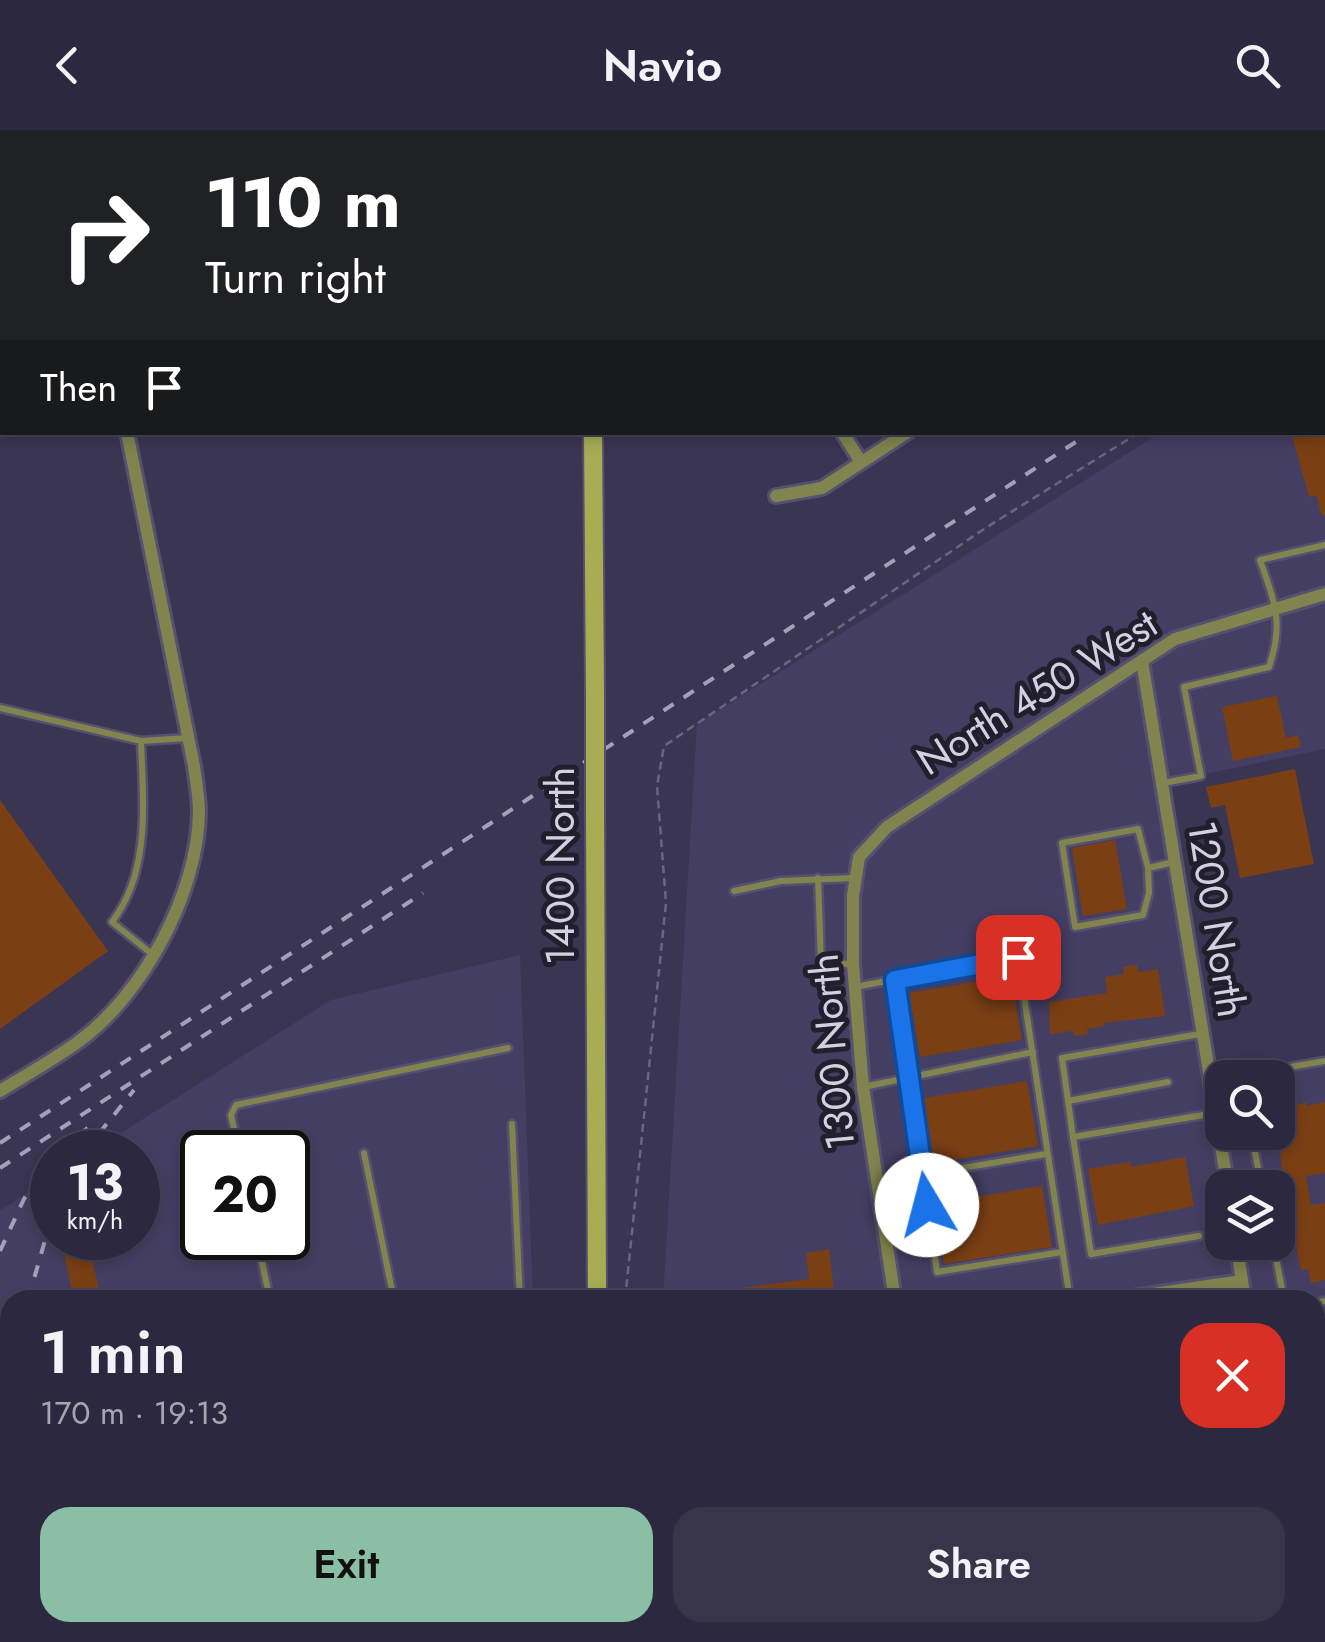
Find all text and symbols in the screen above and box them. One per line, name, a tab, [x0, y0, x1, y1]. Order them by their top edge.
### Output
text: Navio	[603, 33, 722, 98]
icon: back	[40, 38, 95, 93]
icon: search	[1230, 38, 1285, 93]
text: 110 m	[205, 152, 401, 253]
icon: right	[40, 170, 170, 300]
text: Turn right	[205, 245, 386, 310]
text: Then	[40, 360, 117, 415]
icon: arrive	[137, 360, 192, 415]
street label: North 450 West	[906, 595, 1169, 789]
street label: 1400 North	[531, 767, 589, 965]
street label: 1200 North	[1173, 817, 1261, 1021]
pin	[976, 915, 1061, 1000]
icon: arrive	[991, 930, 1046, 985]
street label: 1300 North	[795, 951, 869, 1153]
map controls	[1205, 1060, 1295, 1260]
button: search	[1205, 1060, 1295, 1150]
speed limit sign: 20	[180, 1130, 310, 1260]
text: 13	[67, 1146, 123, 1219]
position arrow	[875, 1153, 979, 1257]
button: layers	[1205, 1170, 1295, 1260]
text: km/h	[67, 1202, 123, 1238]
text: 1 min	[40, 1309, 186, 1396]
button: close	[1180, 1323, 1285, 1428]
text: 170 m · 19:13	[40, 1390, 228, 1436]
button: Exit	[40, 1507, 653, 1622]
button: Share	[673, 1507, 1285, 1622]

